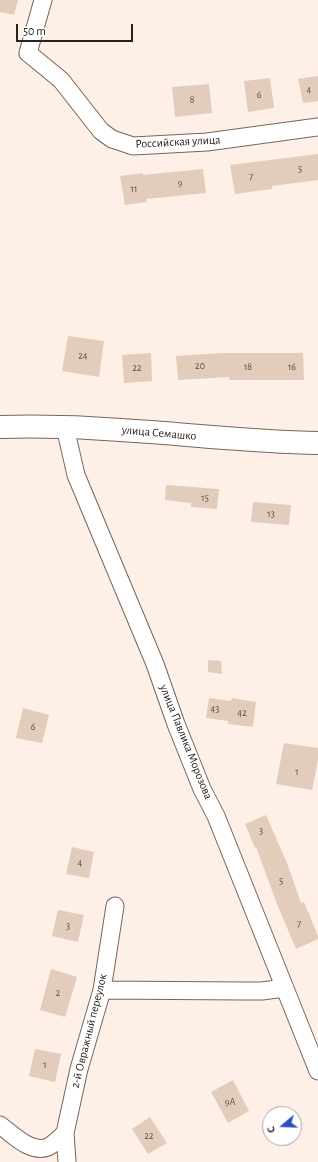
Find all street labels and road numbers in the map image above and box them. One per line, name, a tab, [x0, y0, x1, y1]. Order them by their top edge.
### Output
street label: Российская улица	[135, 133, 221, 151]
street label: улица Семашко	[121, 423, 197, 443]
street label: улица Павлика Морозова	[156, 683, 216, 801]
street label: 2-й Овражный переулок	[68, 972, 110, 1090]

